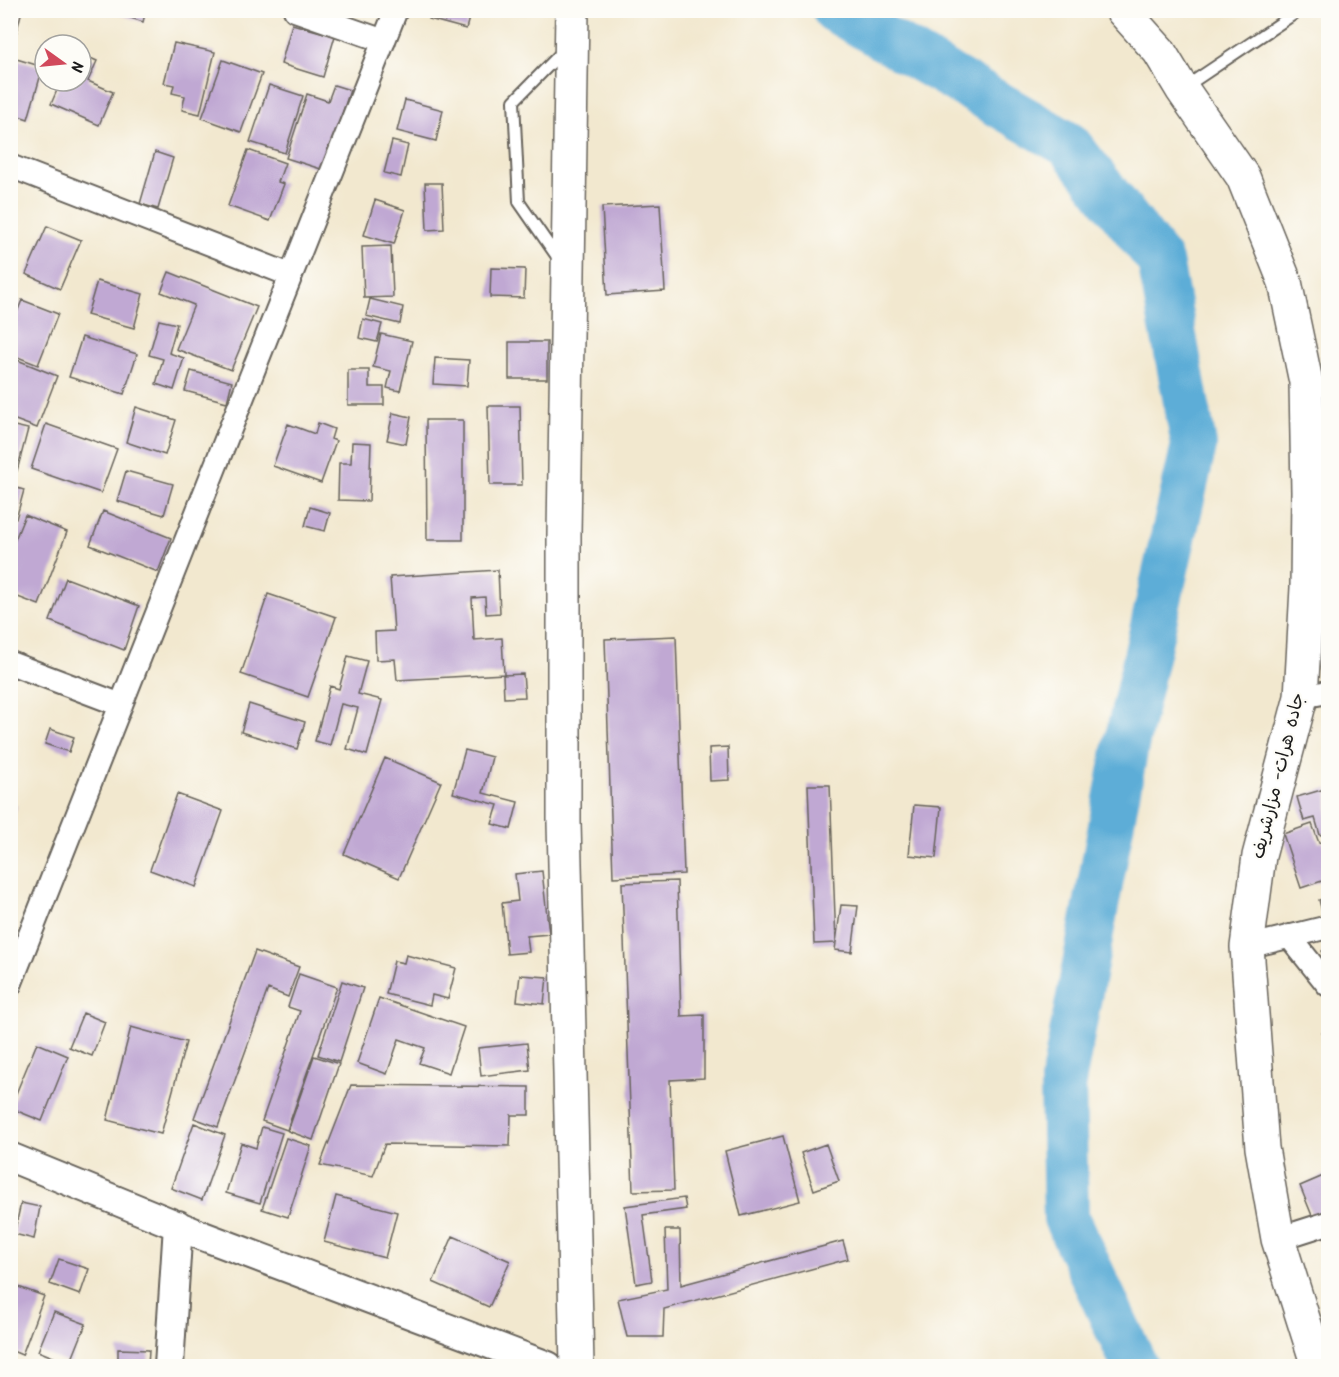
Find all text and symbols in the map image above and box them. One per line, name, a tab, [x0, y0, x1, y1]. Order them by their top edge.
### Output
north arrow	[33, 33, 93, 93]
text: N	[63, 58, 89, 75]
street label: جاده هرات- مزارشریف	[1244, 690, 1314, 862]

